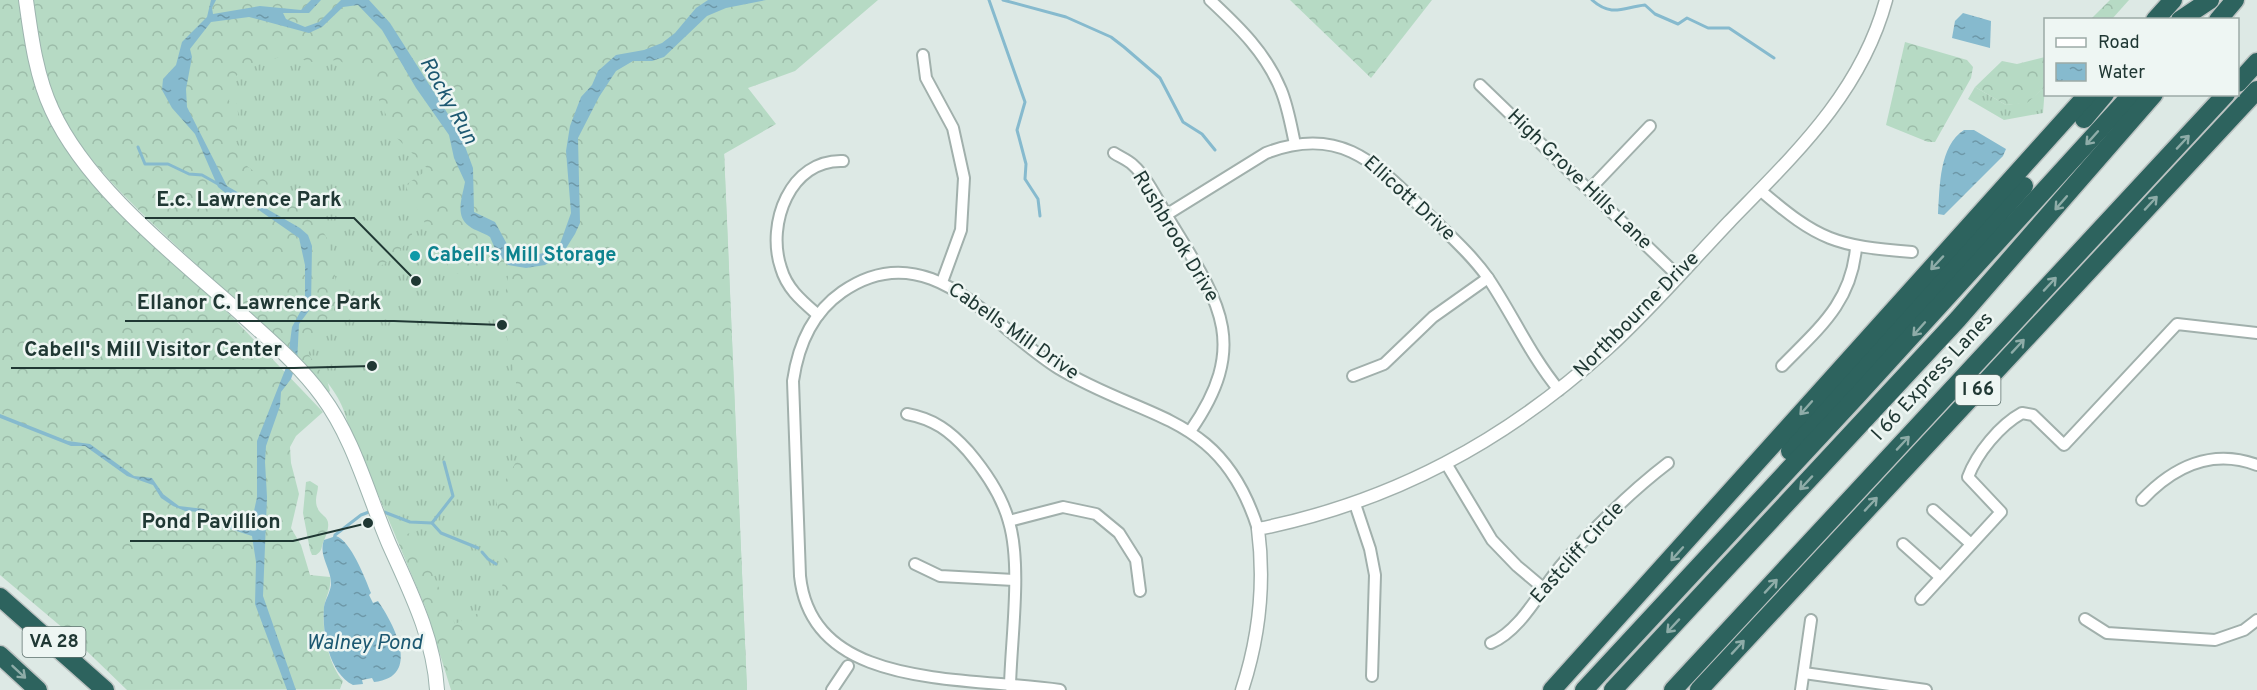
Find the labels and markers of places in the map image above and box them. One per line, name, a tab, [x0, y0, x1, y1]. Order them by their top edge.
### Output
callout: E.c. Lawrence Park	[145, 179, 354, 218]
place label: Cabell's Mill Storage	[427, 243, 616, 269]
marker: Cabell's Mill Storage	[408, 249, 422, 263]
callout: Ellanor C. Lawrence Park	[125, 282, 394, 321]
callout: Cabell's Mill Visitor Center	[11, 329, 294, 368]
callout: Pond Pavillion	[130, 502, 293, 541]

